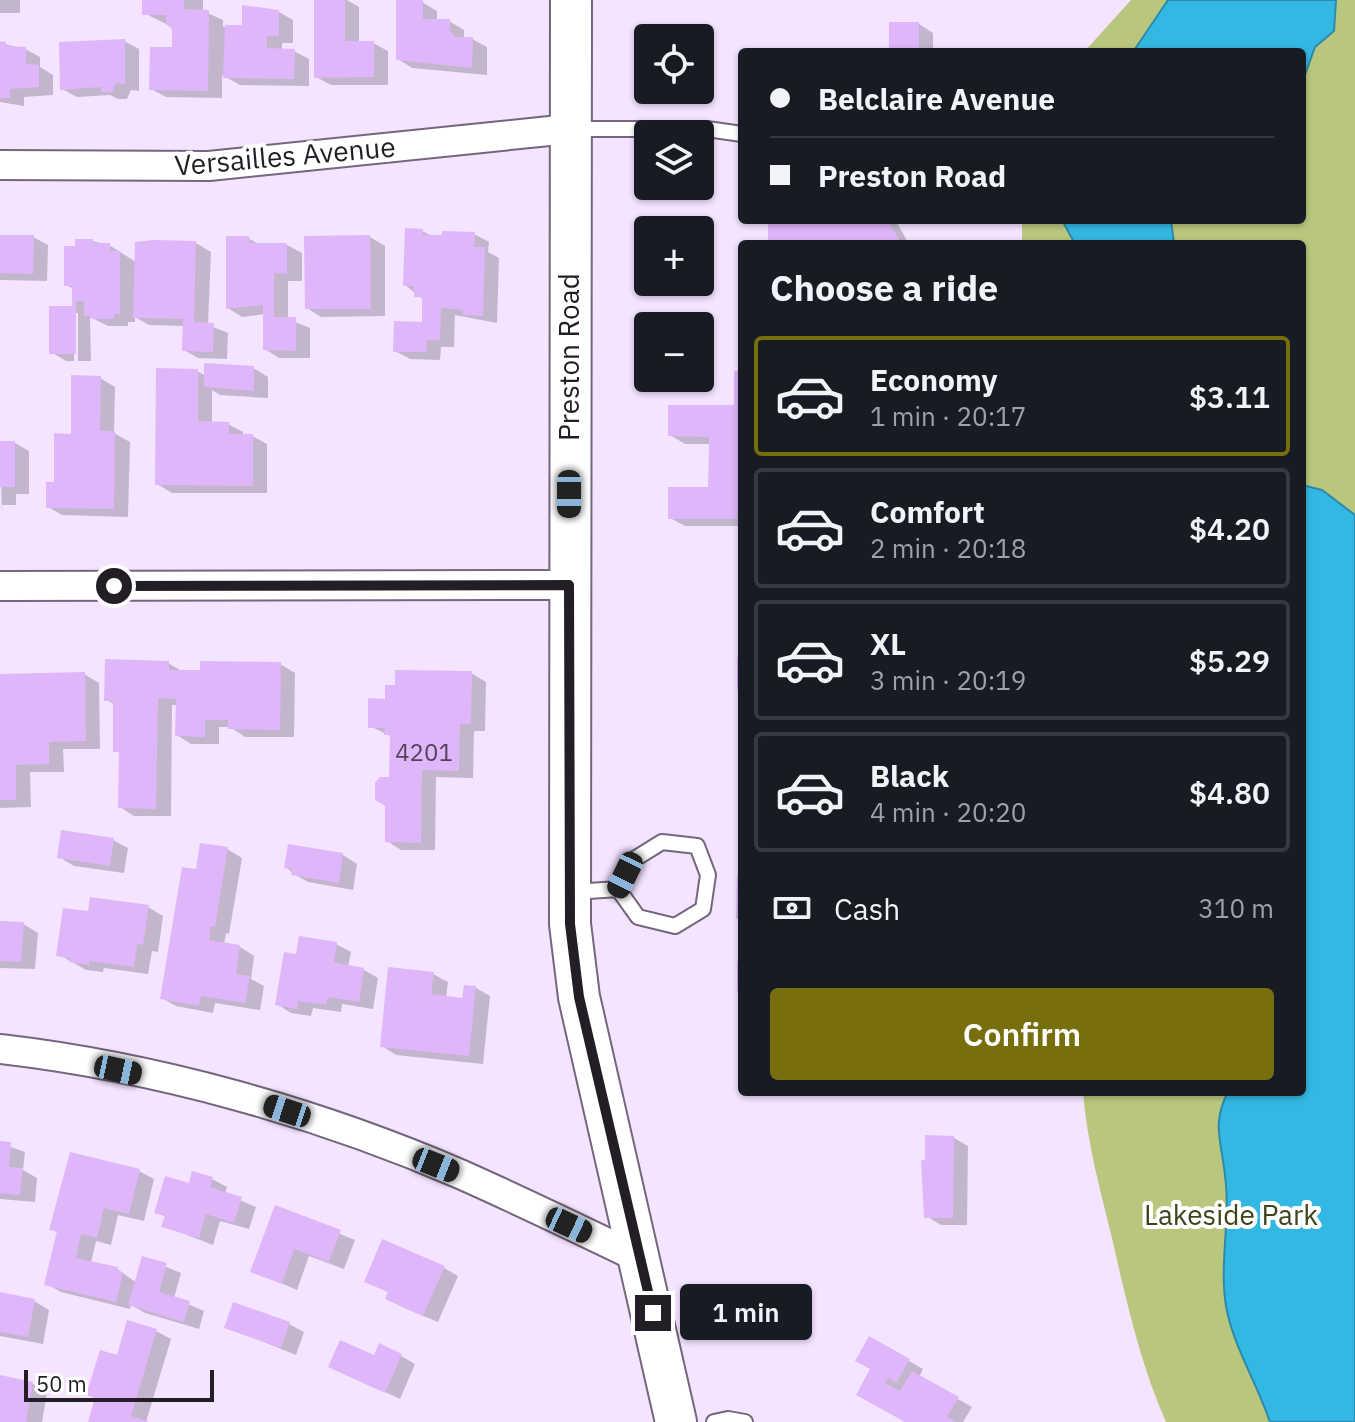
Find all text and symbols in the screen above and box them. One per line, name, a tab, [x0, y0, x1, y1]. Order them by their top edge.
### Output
map controls	[634, 24, 714, 392]
button: locate	[634, 24, 714, 104]
text: Belclaire Avenue	[818, 79, 1055, 118]
button: layers	[634, 120, 714, 200]
street label: Versailles Avenue	[173, 127, 397, 184]
text: Preston Road	[818, 156, 1006, 195]
button: +	[634, 216, 714, 296]
text: Choose a ride	[770, 264, 998, 311]
street label: Preston Road	[550, 273, 587, 441]
button: −	[634, 312, 714, 392]
icon: car	[774, 360, 846, 432]
text: Economy	[870, 360, 998, 399]
text: $3.11	[1189, 377, 1270, 416]
text: 1 min · 20:17	[870, 399, 1026, 433]
car	[557, 470, 581, 518]
icon: car	[774, 492, 846, 564]
text: Comfort	[870, 492, 985, 531]
text: $4.20	[1189, 509, 1270, 548]
text: 2 min · 20:18	[870, 531, 1026, 565]
route start	[96, 568, 132, 604]
icon: car	[774, 624, 846, 696]
text: XL	[870, 624, 906, 663]
text: $5.29	[1189, 641, 1270, 680]
text: 3 min · 20:19	[870, 663, 1026, 697]
house number: 4201	[395, 736, 453, 768]
icon: car	[774, 756, 846, 828]
text: Black	[870, 756, 949, 795]
text: $4.80	[1189, 773, 1270, 812]
text: 4 min · 20:20	[870, 795, 1026, 829]
car	[604, 848, 646, 902]
icon: cash	[770, 886, 814, 930]
text: Cash	[834, 889, 900, 928]
text: 310 m	[1198, 891, 1274, 925]
button: Confirm	[770, 988, 1274, 1080]
car	[92, 1053, 144, 1087]
car	[260, 1092, 314, 1130]
car	[409, 1145, 463, 1185]
park label: Lakeside Park	[1144, 1196, 1318, 1233]
car	[542, 1204, 596, 1246]
callout: 1 min	[681, 1285, 813, 1341]
route end	[635, 1295, 671, 1331]
text: 1 min	[712, 1295, 780, 1329]
scale bar	[24, 1366, 214, 1402]
text: 50 m	[36, 1369, 87, 1398]

